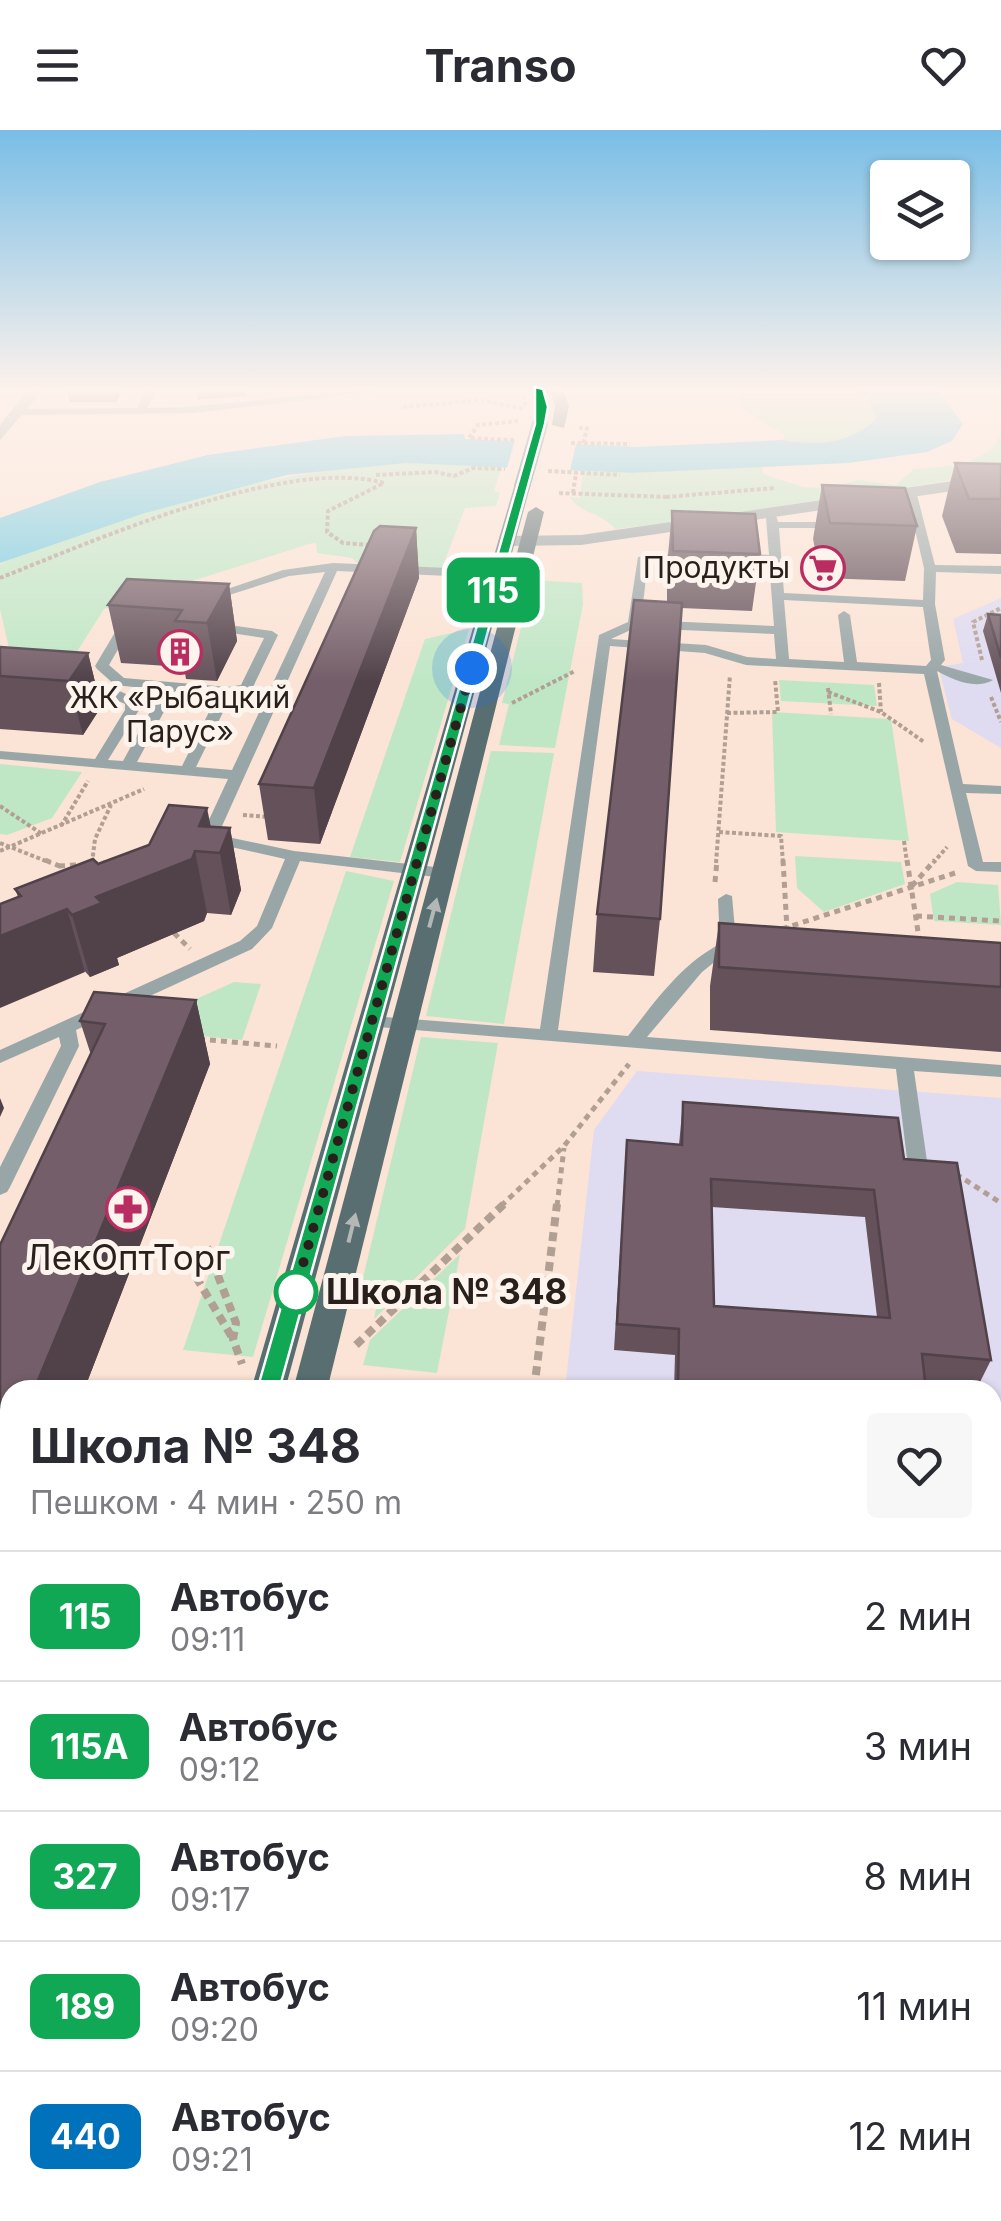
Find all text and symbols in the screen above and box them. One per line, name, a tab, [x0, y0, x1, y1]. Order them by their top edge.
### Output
icon: menu	[30, 38, 85, 93]
text: Transo	[424, 38, 577, 93]
icon: heart	[916, 38, 971, 93]
map controls	[870, 160, 970, 260]
button: layers	[870, 160, 970, 260]
supermarket icon: Продукты	[800, 545, 846, 591]
place label: Продукты	[643, 549, 790, 585]
line badge: 115	[436, 558, 550, 622]
text: 115	[467, 569, 519, 611]
building icon: ЖК «Рыбацкий Парус»	[157, 629, 203, 675]
your location	[447, 643, 497, 693]
place label: ЖК «Рыбацкий Парус»	[70, 679, 290, 749]
one-way arrow	[426, 897, 442, 928]
pharmacy icon: ЛекОптТорг	[105, 1186, 151, 1232]
one-way arrow	[345, 1212, 360, 1243]
place label: ЛекОптТорг	[26, 1236, 230, 1278]
place label: Школа № 348	[326, 1270, 567, 1312]
marker: Школа № 348	[275, 1271, 317, 1313]
button: heart	[867, 1413, 972, 1518]
text: Школа № 348	[30, 1416, 361, 1475]
text: Пешком · 4 мин · 250 m	[30, 1483, 402, 1522]
text: Автобус	[170, 1574, 330, 1620]
text: 2 мин	[864, 1593, 972, 1639]
text: 115	[59, 1595, 111, 1637]
text: 09:11	[170, 1620, 245, 1659]
text: Автобус	[179, 1704, 338, 1750]
text: 3 мин	[864, 1723, 972, 1769]
text: 115А	[50, 1725, 129, 1767]
text: 09:12	[179, 1750, 260, 1789]
text: Автобус	[170, 1834, 330, 1880]
text: 8 мин	[864, 1853, 972, 1899]
text: 327	[53, 1855, 118, 1897]
text: 09:17	[170, 1880, 250, 1919]
text: Автобус	[170, 1964, 330, 2010]
text: 11 мин	[856, 1983, 972, 2029]
text: 189	[55, 1985, 115, 2027]
text: 09:20	[170, 2010, 259, 2049]
text: Автобус	[171, 2094, 331, 2140]
text: 12 мин	[848, 2113, 972, 2159]
text: 440	[50, 2115, 121, 2157]
text: 09:21	[171, 2140, 253, 2179]

